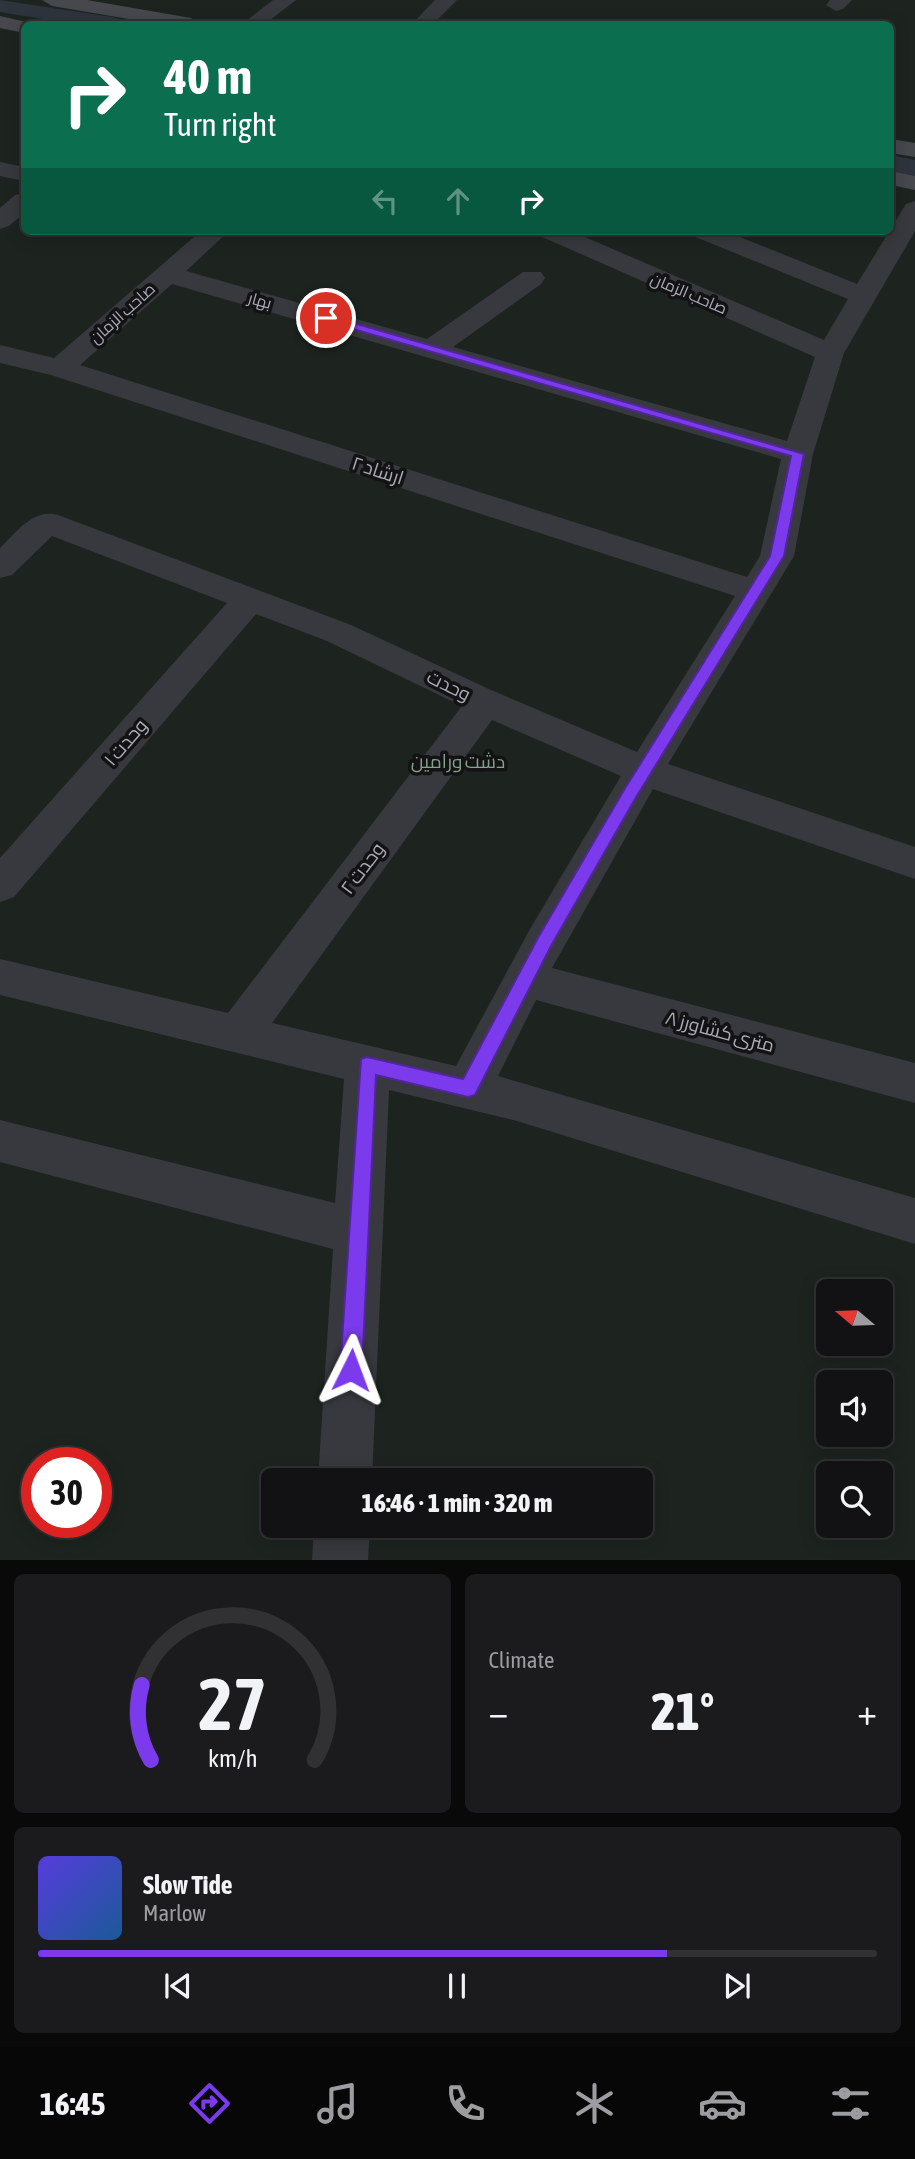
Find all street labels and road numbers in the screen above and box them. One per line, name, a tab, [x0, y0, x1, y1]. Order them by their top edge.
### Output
street label: صاحب الزمان	[647, 269, 730, 319]
street label: صاحب الزمان	[86, 279, 160, 348]
street label: بهار	[245, 288, 274, 314]
street label: ارشاد ۲	[349, 451, 407, 490]
street label: وحدت	[423, 665, 475, 706]
street label: وحدت ۱	[99, 714, 152, 770]
street label: وحدت ۲	[336, 838, 389, 899]
street label: ۸ متری کشاورز	[663, 1006, 777, 1057]

